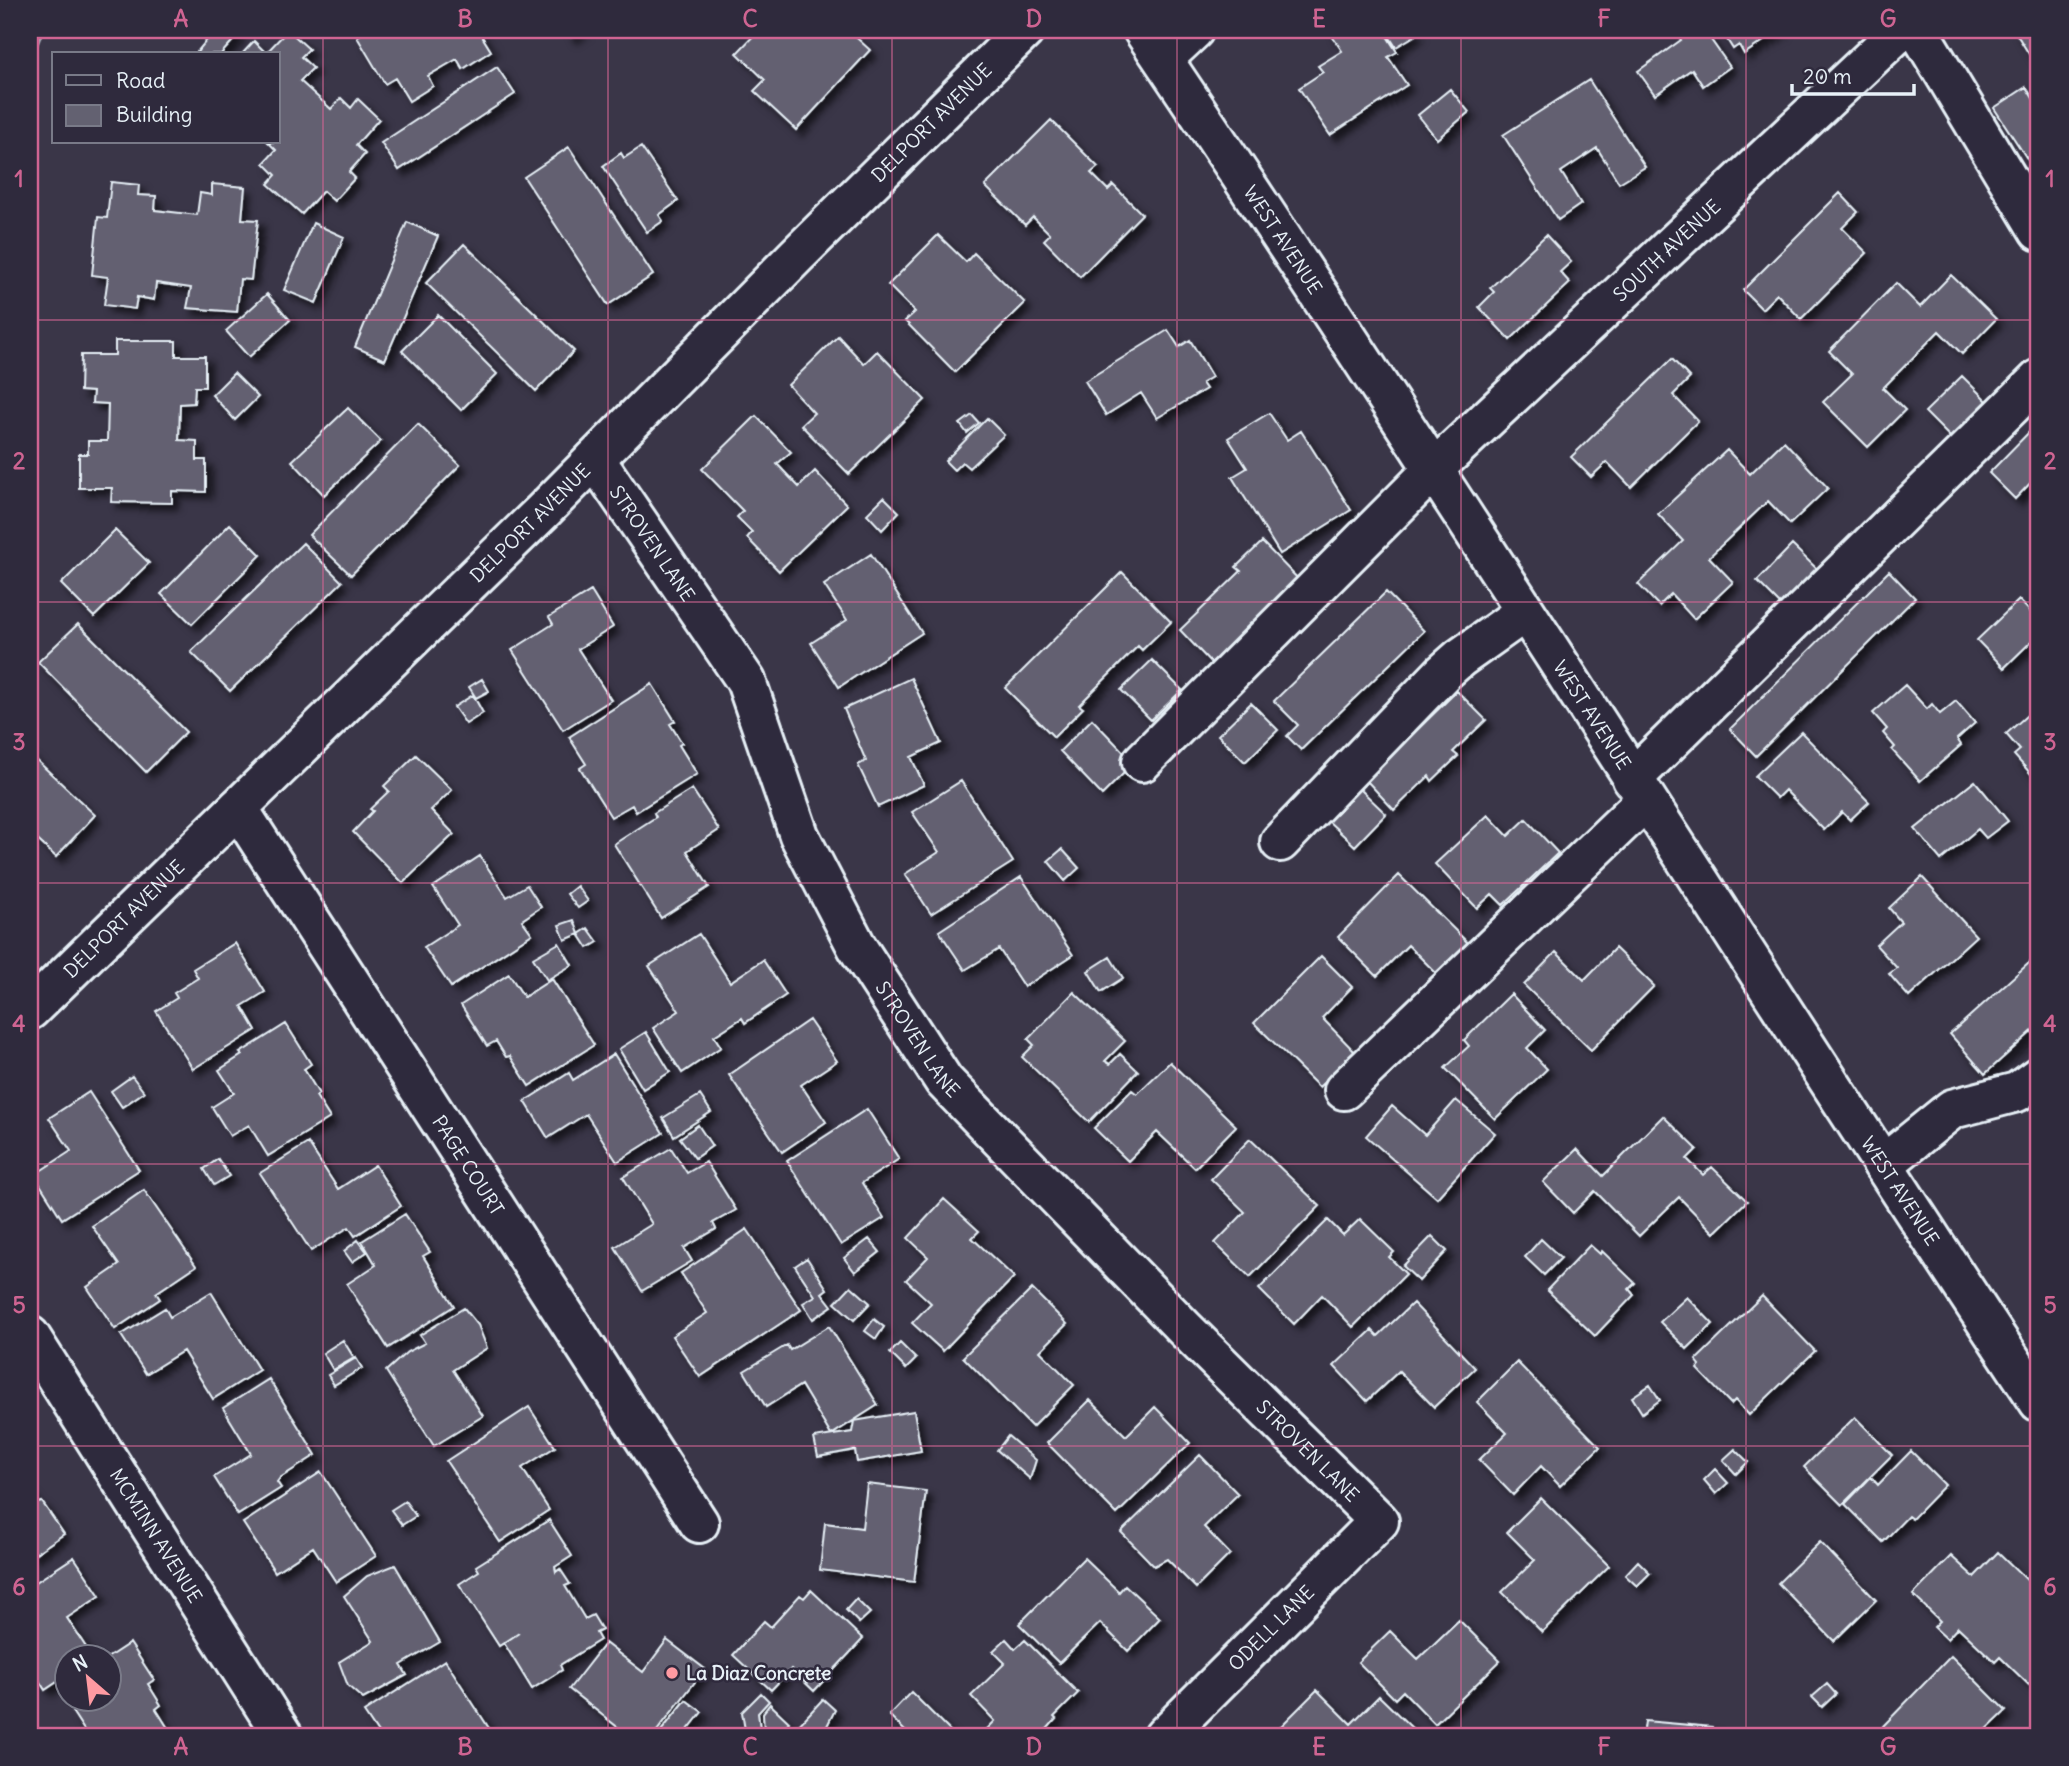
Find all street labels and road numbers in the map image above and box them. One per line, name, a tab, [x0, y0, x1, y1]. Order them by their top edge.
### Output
street label: DELPORT AVENUE	[866, 58, 996, 187]
street label: WEST AVENUE	[1238, 181, 1327, 299]
street label: SOUTH AVENUE	[1608, 194, 1725, 306]
street label: DELPORT AVENUE	[465, 459, 595, 587]
street label: STROVEN LANE	[605, 481, 700, 606]
street label: WEST AVENUE	[1548, 656, 1636, 774]
street label: DELPORT AVENUE	[58, 855, 189, 983]
street label: STROVEN LANE	[870, 977, 965, 1102]
street label: PAGE COURT	[427, 1111, 509, 1220]
street label: WEST AVENUE	[1856, 1132, 1944, 1250]
street label: STROVEN LANE	[1252, 1395, 1364, 1507]
street label: MCMINN AVENUE	[105, 1464, 208, 1607]
street label: ODELL LANE	[1223, 1580, 1319, 1676]

